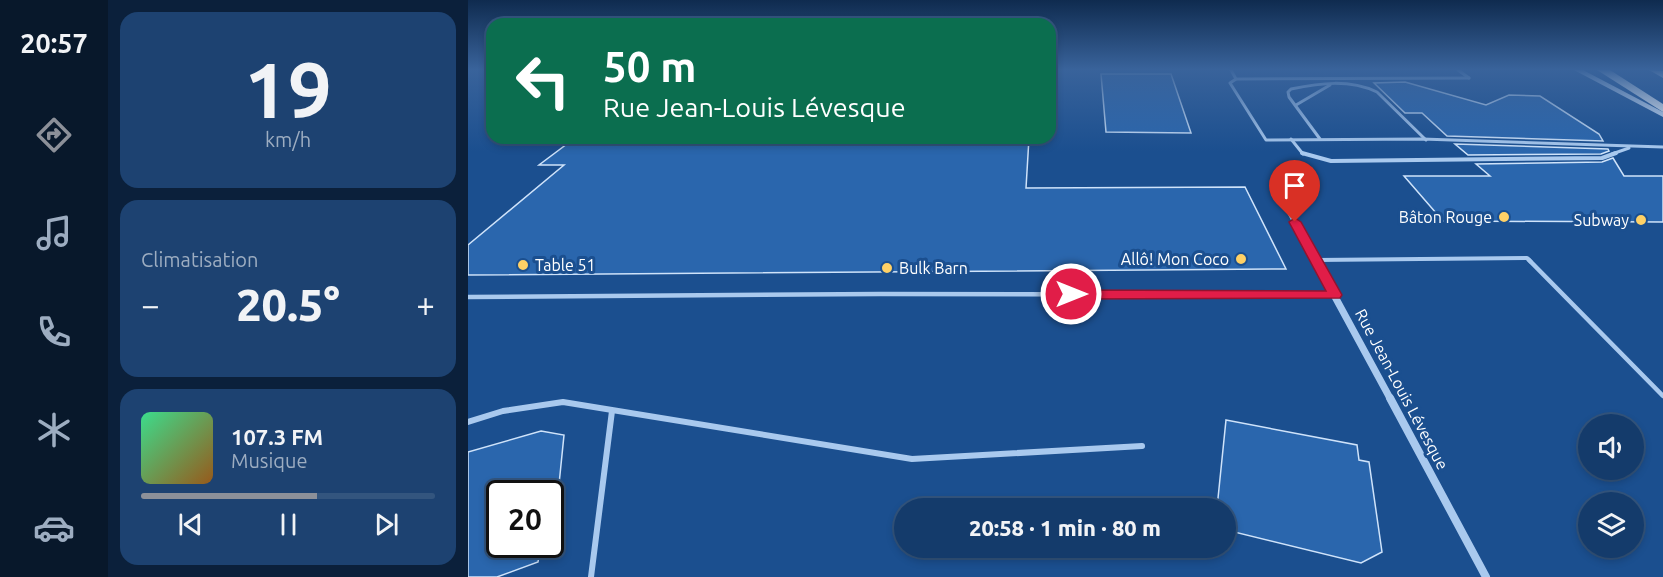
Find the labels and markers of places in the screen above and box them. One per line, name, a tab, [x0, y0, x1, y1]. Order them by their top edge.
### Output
pin	[1269, 160, 1320, 222]
place label: Bâton Rouge	[1399, 208, 1492, 226]
marker: Bâton Rouge	[1497, 210, 1511, 224]
place label: Subway	[1574, 211, 1629, 229]
marker: Subway	[1634, 213, 1648, 227]
place label: Allô! Mon Coco	[1121, 250, 1229, 268]
marker: Allô! Mon Coco	[1234, 252, 1248, 266]
place label: Table 51	[535, 256, 596, 274]
marker: Table 51	[516, 258, 530, 272]
place label: Bulk Barn	[899, 259, 968, 277]
marker: Bulk Barn	[880, 261, 894, 275]

